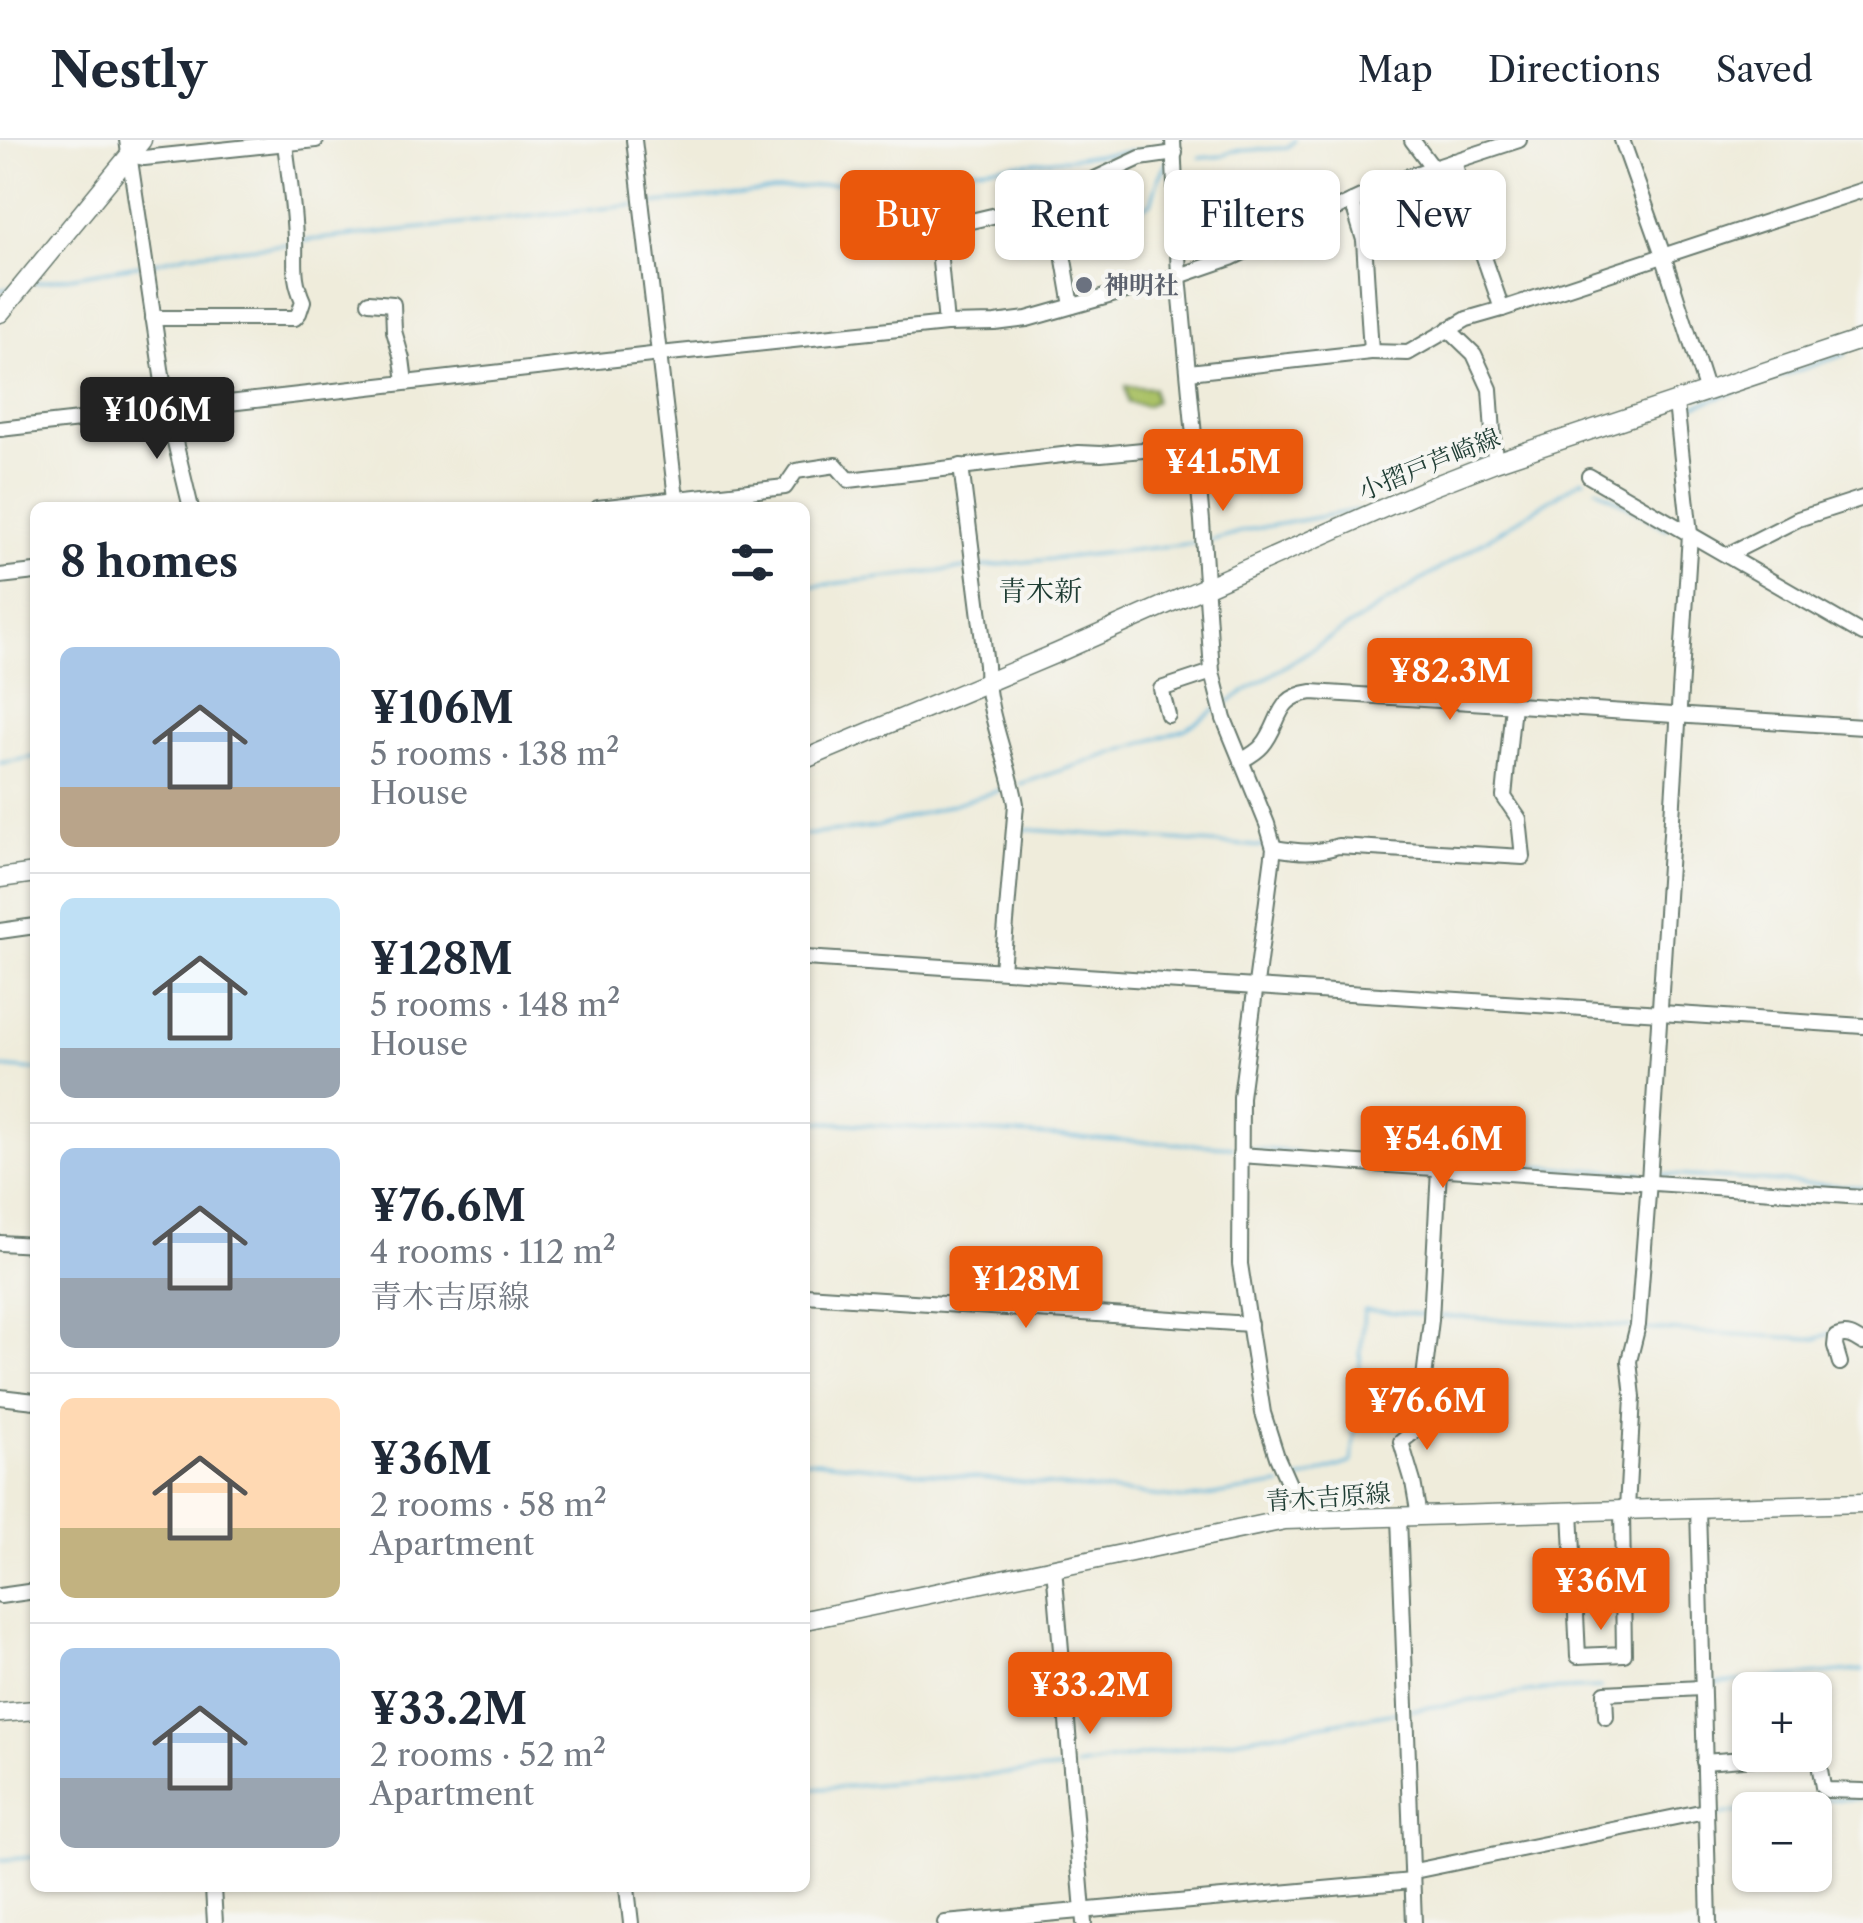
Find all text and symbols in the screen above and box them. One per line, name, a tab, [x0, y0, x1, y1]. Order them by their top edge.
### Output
text: Nestly	[50, 40, 207, 99]
text: Map	[1358, 48, 1433, 91]
text: Directions	[1488, 48, 1661, 91]
text: Saved	[1716, 48, 1813, 91]
chip: Buy	[840, 170, 975, 260]
chip: Rent	[995, 170, 1144, 260]
chip: Filters	[1164, 170, 1340, 260]
chip: New	[1360, 170, 1506, 260]
place label: 神明社	[1104, 270, 1179, 301]
marker: 神明社	[1073, 274, 1095, 296]
pin: ¥106M	[87, 377, 227, 462]
text: ¥106M	[102, 390, 212, 429]
street label: 小摺戸芦崎線	[1354, 422, 1505, 507]
pin: ¥41.5M	[1142, 429, 1304, 514]
text: ¥41.5M	[1165, 442, 1281, 481]
icon: filters	[725, 535, 780, 590]
text: 8 homes	[60, 536, 238, 588]
district label: 青木新	[998, 574, 1082, 608]
pin: ¥82.3M	[1369, 638, 1531, 723]
text: ¥82.3M	[1389, 651, 1511, 690]
text: ¥106M	[370, 682, 514, 734]
icon: home	[140, 687, 260, 807]
text: 5 rooms · 138 m²	[370, 734, 619, 773]
text: House	[370, 773, 468, 812]
text: ¥128M	[370, 933, 513, 985]
icon: home	[140, 938, 260, 1058]
text: 5 rooms · 148 m²	[370, 985, 620, 1024]
text: House	[370, 1024, 468, 1063]
pin: ¥54.6M	[1362, 1106, 1524, 1191]
text: ¥54.6M	[1383, 1119, 1503, 1158]
text: ¥76.6M	[370, 1180, 526, 1232]
icon: home	[140, 1188, 260, 1308]
text: 4 rooms · 112 m²	[370, 1232, 616, 1271]
pin: ¥128M	[956, 1246, 1096, 1331]
text: ¥128M	[972, 1259, 1080, 1298]
text: 青木吉原線	[370, 1277, 530, 1316]
pin: ¥76.6M	[1346, 1368, 1508, 1453]
text: ¥76.6M	[1368, 1381, 1486, 1420]
text: ¥36M	[370, 1433, 492, 1485]
icon: home	[140, 1438, 260, 1558]
street label: 青木吉原線	[1265, 1478, 1391, 1517]
text: 2 rooms · 58 m²	[370, 1485, 607, 1524]
text: Apartment	[370, 1524, 534, 1563]
pin: ¥36M	[1542, 1548, 1660, 1633]
text: ¥36M	[1554, 1561, 1648, 1600]
pin: ¥33.2M	[1009, 1652, 1171, 1737]
text: ¥33.2M	[1030, 1665, 1150, 1704]
map controls	[1732, 1672, 1832, 1892]
button: +	[1732, 1672, 1832, 1772]
text: ¥33.2M	[370, 1683, 527, 1735]
icon: home	[140, 1688, 260, 1808]
text: 2 rooms · 52 m²	[370, 1735, 606, 1774]
text: Apartment	[370, 1774, 534, 1813]
button: −	[1732, 1792, 1832, 1892]

